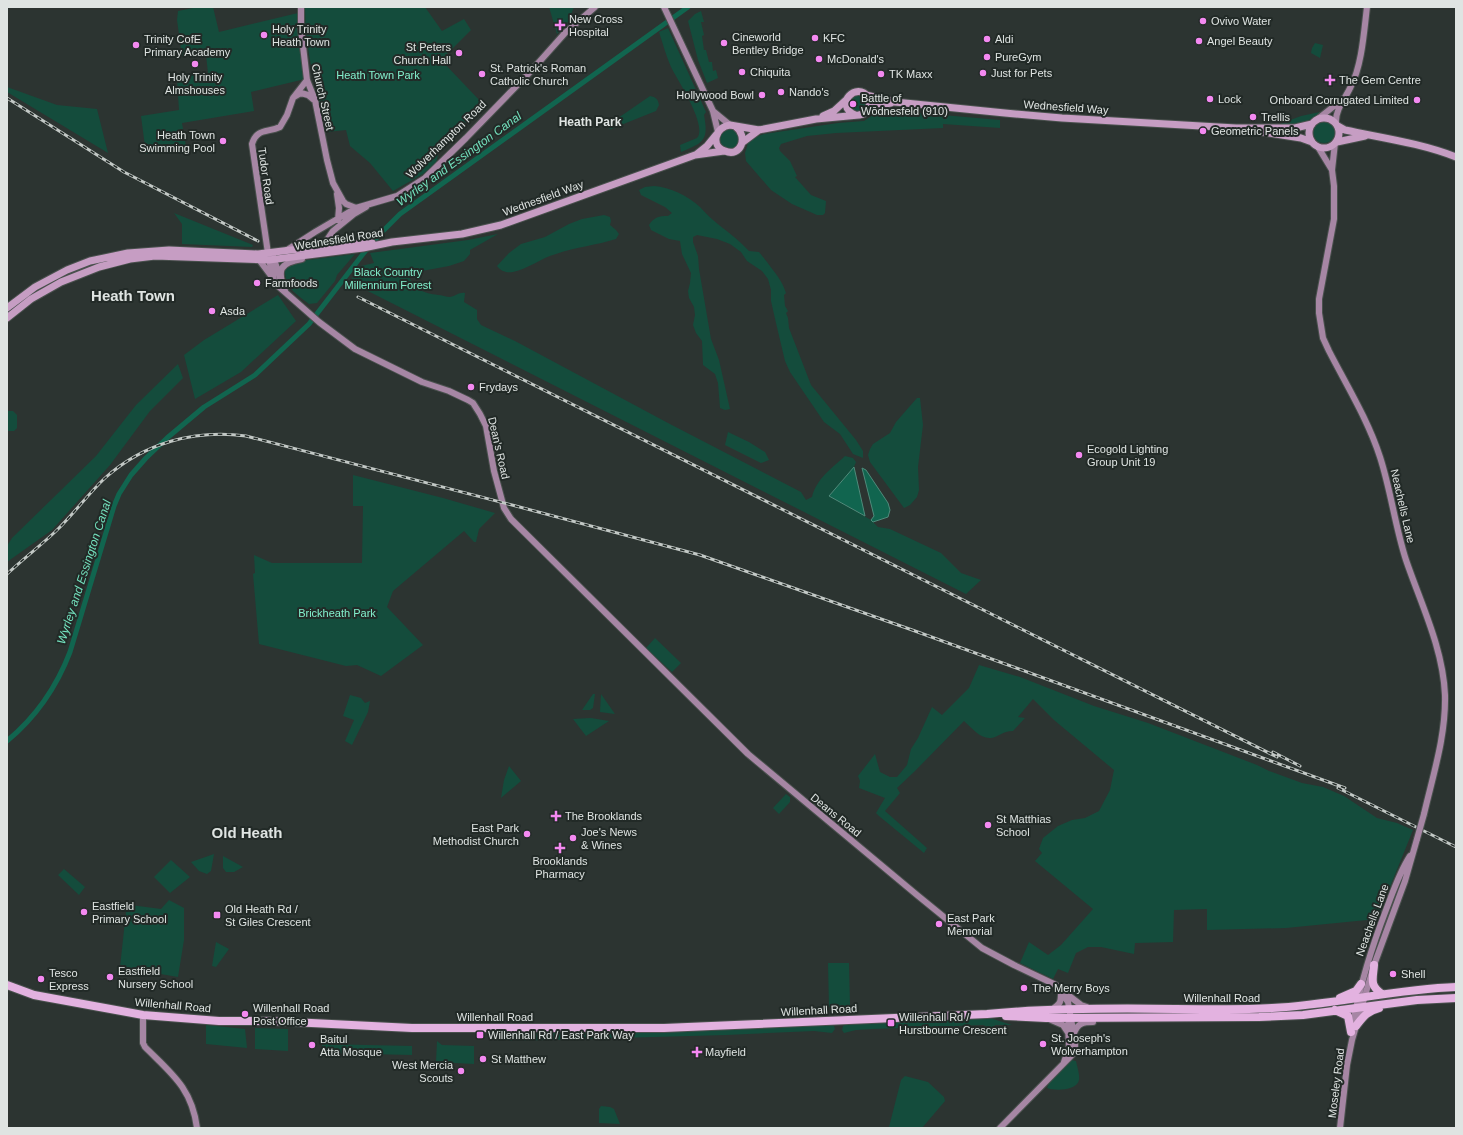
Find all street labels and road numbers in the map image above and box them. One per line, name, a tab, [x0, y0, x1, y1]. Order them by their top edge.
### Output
street label: Church Street	[310, 63, 336, 131]
street label: Wolverhampton Road	[404, 98, 488, 180]
street label: Wednesfield Way	[1023, 98, 1109, 116]
street label: Tudor Road	[256, 147, 276, 205]
street label: Wednesfield Way	[501, 178, 585, 218]
street label: Wednesfield Road	[294, 226, 384, 252]
street label: Dean's Road	[486, 416, 512, 480]
street label: Neachells Lane	[1389, 468, 1417, 544]
street label: Deans Road	[808, 791, 864, 839]
street label: Neachells Lane	[1353, 882, 1391, 958]
street label: Willenhall Road	[1184, 992, 1260, 1004]
street label: Willenhall Road	[134, 996, 212, 1014]
street label: Willenhall Road	[781, 1002, 857, 1018]
street label: Willenhall Road	[457, 1011, 533, 1023]
street label: Moseley Road	[1326, 1047, 1346, 1119]

